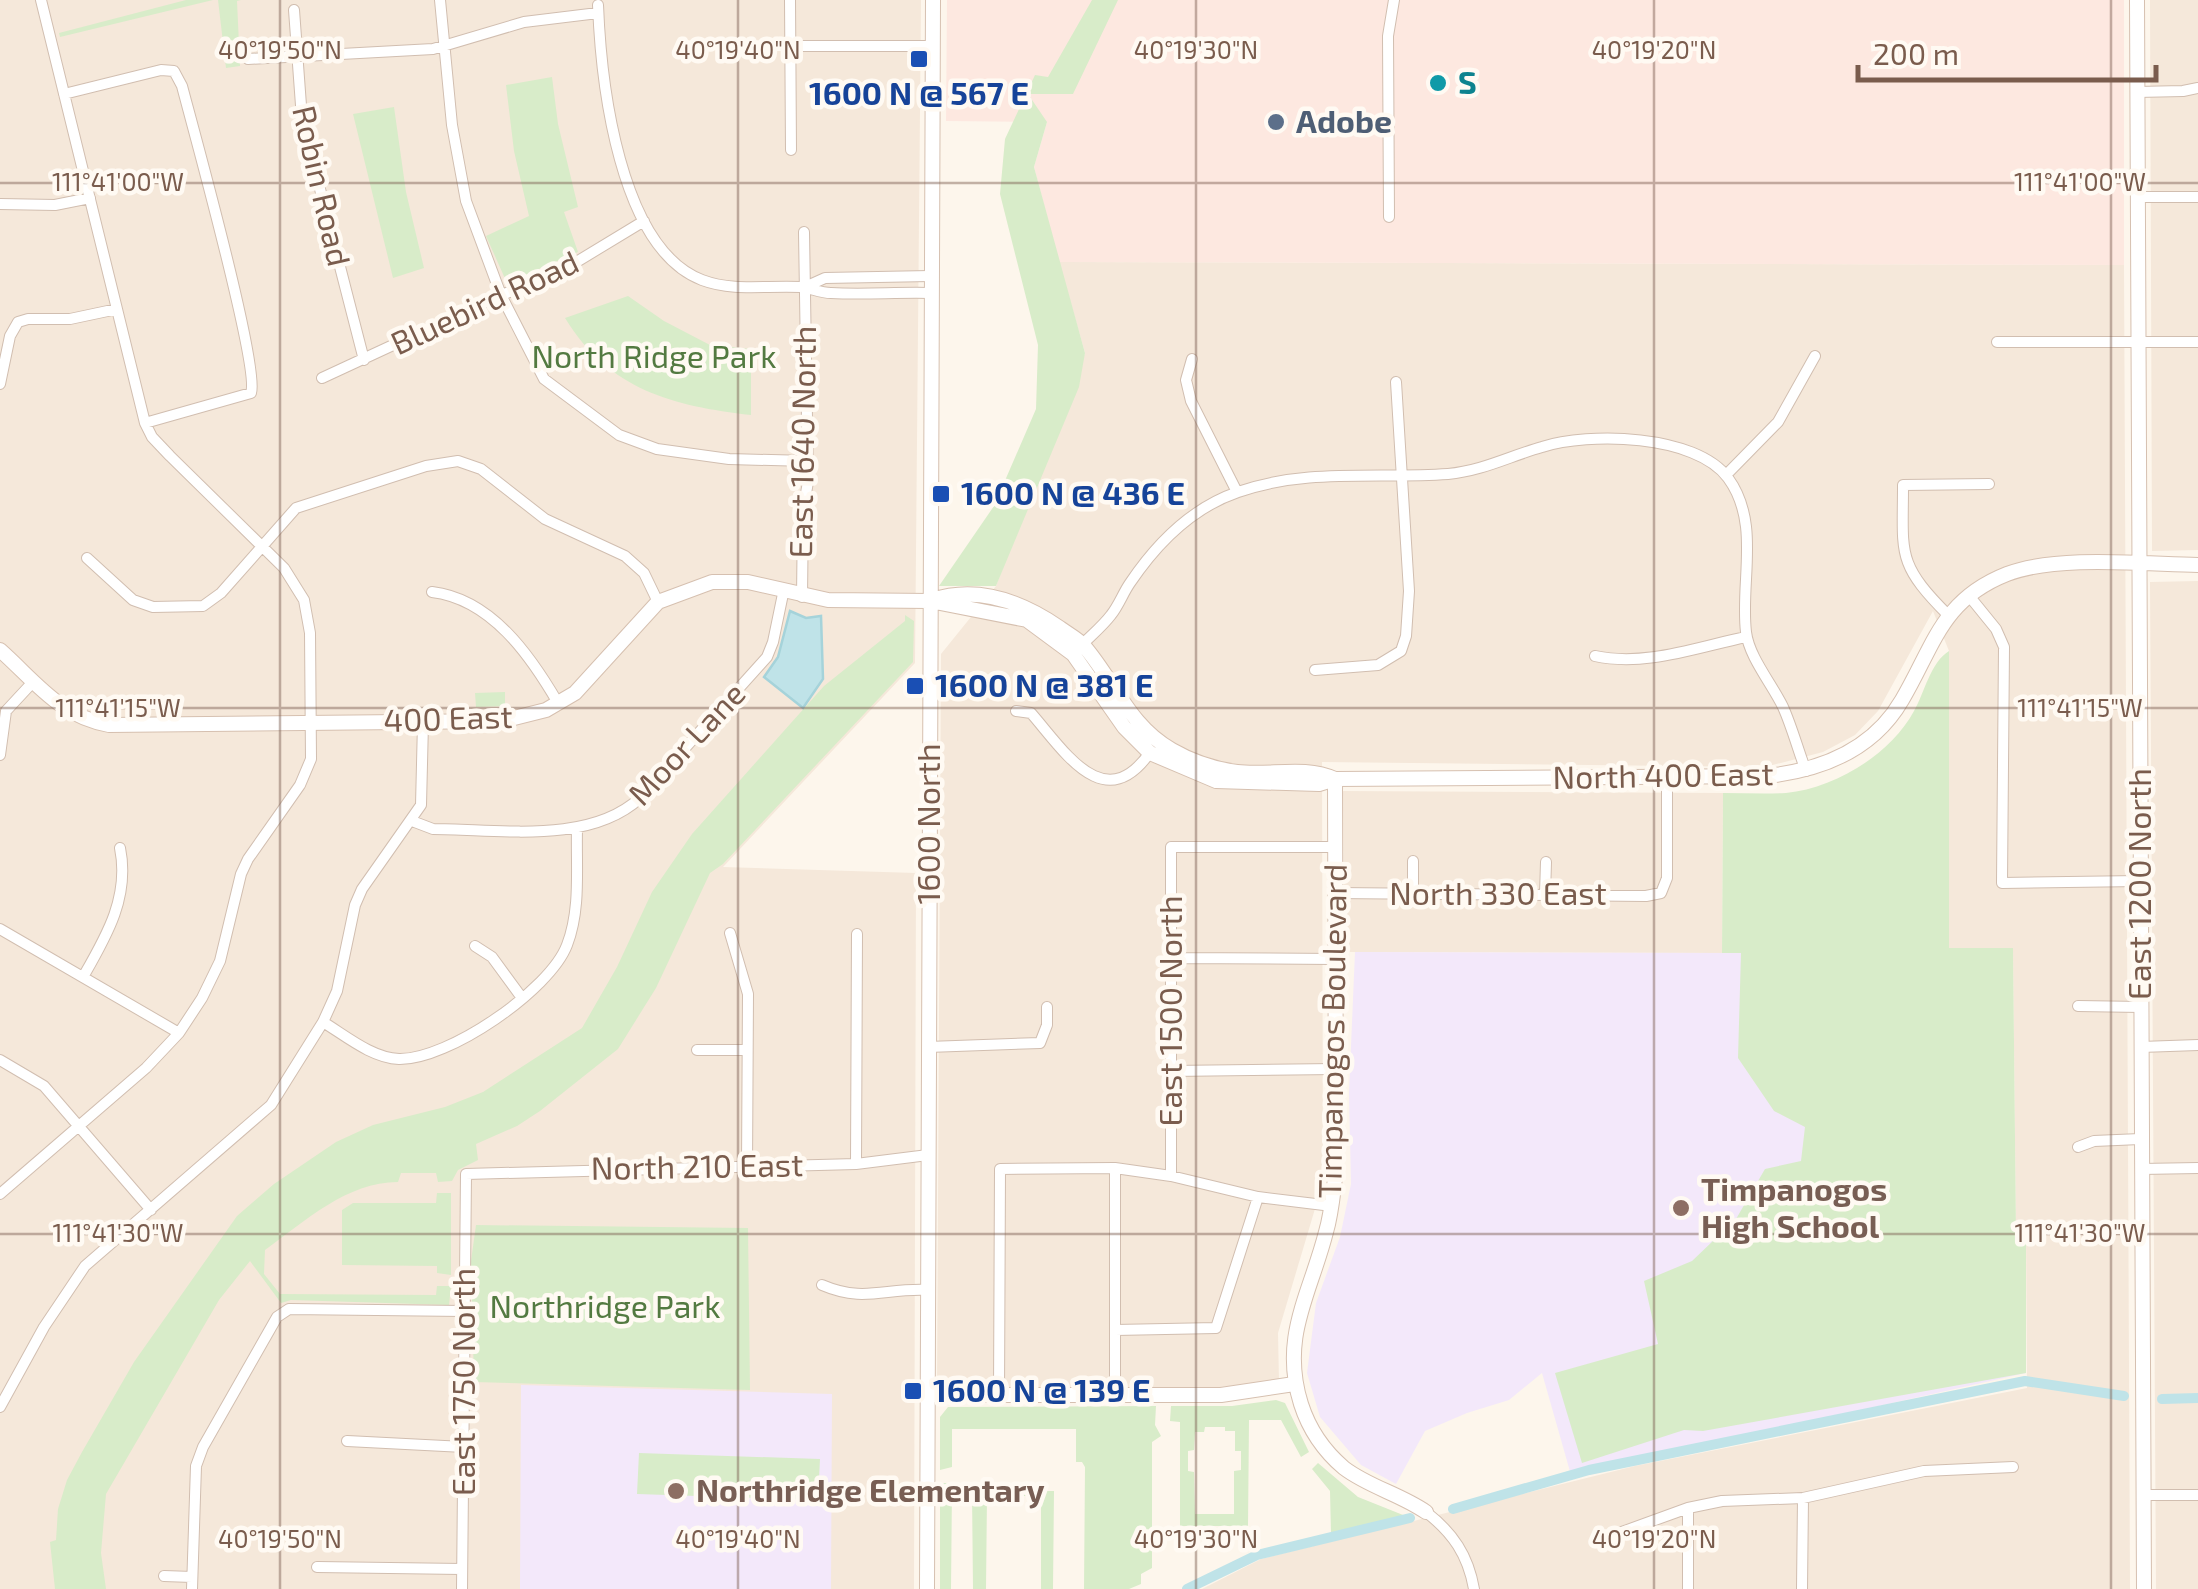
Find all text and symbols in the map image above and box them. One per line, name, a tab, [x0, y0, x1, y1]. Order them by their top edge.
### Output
scale bar	[1858, 20, 2156, 82]
text: 40°19'50"N	[218, 34, 342, 64]
text: 40°19'40"N	[675, 34, 801, 64]
text: 40°19'30"N	[1134, 34, 1258, 64]
text: 40°19'20"N	[1592, 34, 1716, 64]
text: 200 m	[1873, 35, 1959, 71]
marker: 1600 N @ 567 E	[908, 48, 930, 70]
place label: S	[1458, 62, 1477, 100]
marker: S	[1427, 72, 1449, 94]
place label: 1600 N @ 567 E	[809, 73, 1029, 111]
place label: Adobe	[1296, 101, 1392, 139]
street label: Robin Road	[286, 102, 360, 269]
marker: Adobe	[1265, 111, 1287, 133]
text: 111°41'00"W	[52, 166, 184, 196]
text: 111°41'00"W	[2014, 166, 2146, 196]
street label: Bluebird Road	[384, 241, 584, 361]
street label: East 1640 North	[780, 325, 822, 559]
park label: North Ridge Park	[531, 336, 777, 374]
place label: 1600 N @ 436 E	[961, 473, 1185, 511]
marker: 1600 N @ 436 E	[930, 483, 952, 505]
place label: 1600 N @ 381 E	[935, 665, 1154, 703]
street label: Moor Lane	[619, 674, 752, 812]
marker: 1600 N @ 381 E	[904, 675, 926, 697]
text: 111°41'15"W	[55, 692, 181, 722]
text: 111°41'15"W	[2017, 692, 2143, 722]
street label: 400 East	[383, 696, 513, 738]
street label: 1600 North	[908, 743, 946, 905]
street label: North 400 East	[1552, 753, 1774, 795]
street label: East 1200 North	[2119, 768, 2157, 1000]
street label: Timpanogos Boulevard	[1309, 863, 1353, 1199]
street label: North 330 East	[1389, 873, 1607, 911]
street label: East 1500 North	[1150, 895, 1188, 1127]
street label: North 210 East	[590, 1144, 804, 1186]
place label: Timpanogos High School	[1701, 1169, 1887, 1244]
marker: Timpanogos High School	[1670, 1197, 1692, 1219]
text: 111°41'30"W	[53, 1217, 183, 1247]
text: 111°41'30"W	[2015, 1217, 2145, 1247]
street label: East 1750 North	[443, 1268, 481, 1496]
park label: Northridge Park	[490, 1286, 720, 1324]
place label: 1600 N @ 139 E	[933, 1370, 1151, 1408]
marker: 1600 N @ 139 E	[902, 1380, 924, 1402]
place label: Northridge Elementary	[696, 1470, 1045, 1509]
marker: Northridge Elementary	[665, 1480, 687, 1502]
text: 40°19'50"N	[218, 1523, 342, 1553]
text: 40°19'40"N	[675, 1523, 801, 1553]
text: 40°19'30"N	[1134, 1523, 1258, 1553]
text: 40°19'20"N	[1592, 1523, 1716, 1553]

